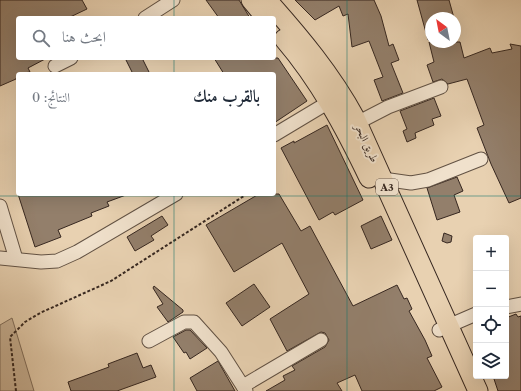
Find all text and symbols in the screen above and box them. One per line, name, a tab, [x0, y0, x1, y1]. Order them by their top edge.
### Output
north arrow	[425, 12, 461, 48]
search box	[16, 16, 276, 60]
icon: search	[30, 27, 52, 49]
text: ابحث هنا	[62, 27, 106, 46]
text: بالقرب منك	[193, 86, 260, 106]
text: النتائج: 0	[32, 89, 70, 105]
street label: طريق البحر	[351, 121, 382, 165]
road number: A3	[376, 179, 398, 195]
map controls	[473, 235, 509, 379]
button: +	[473, 235, 509, 271]
button: −	[473, 271, 509, 307]
button: locate	[473, 307, 509, 343]
button: layers	[473, 343, 509, 379]

